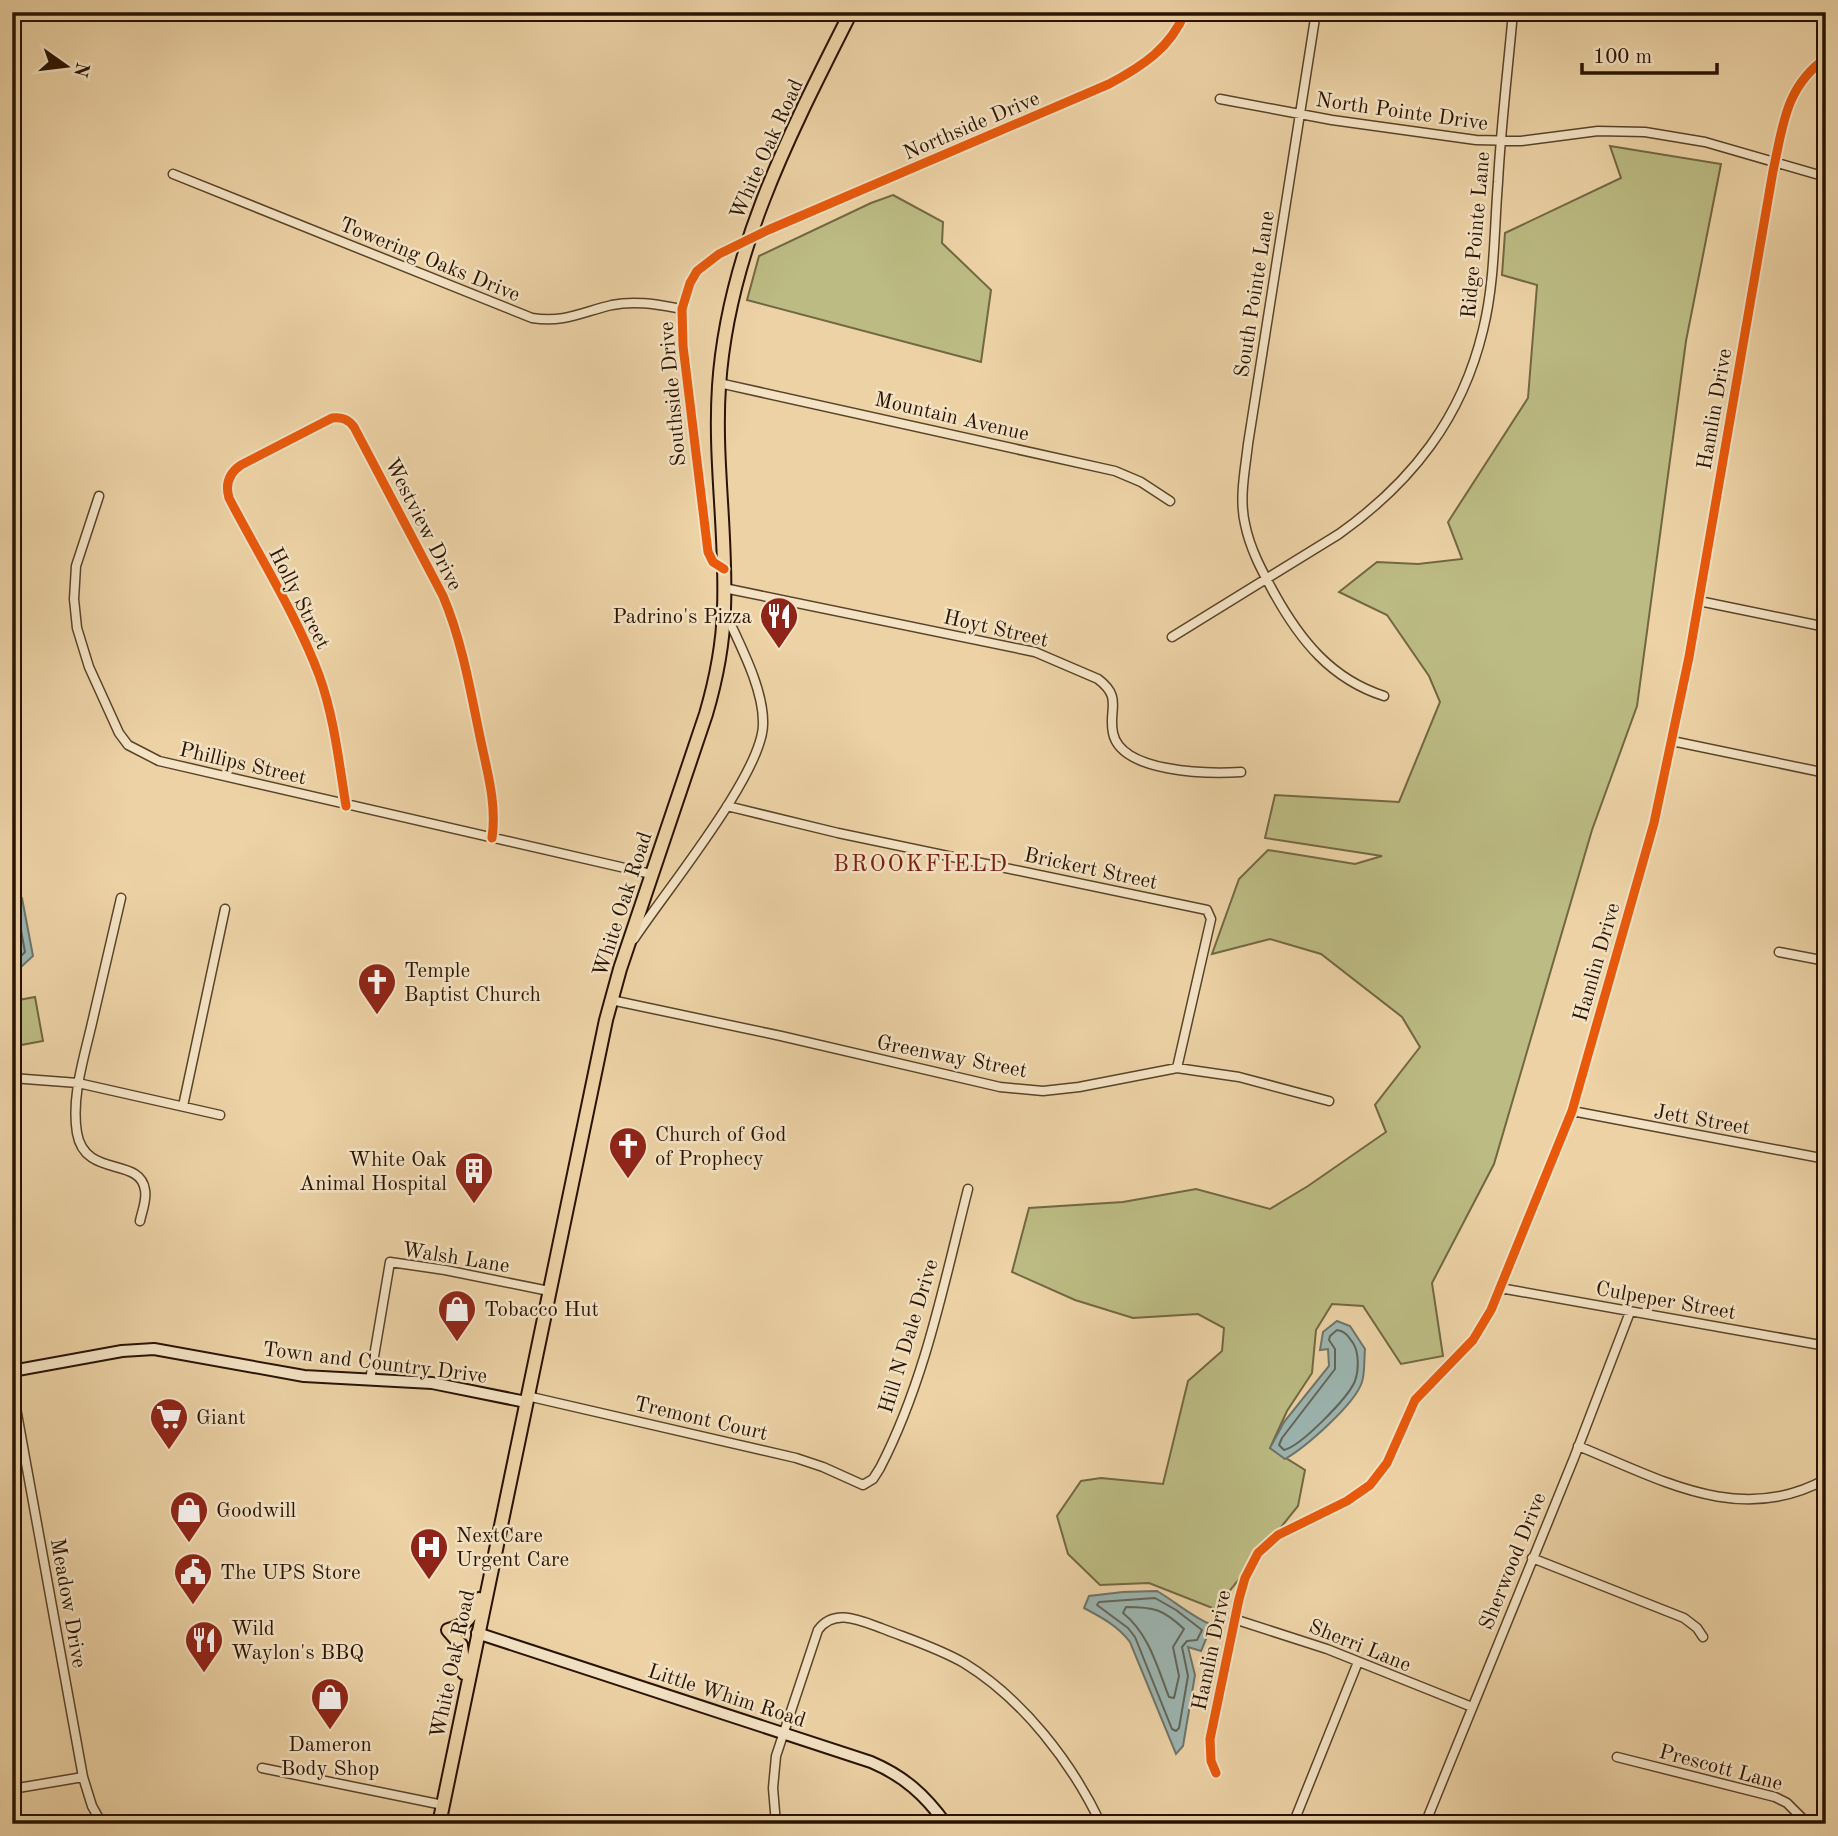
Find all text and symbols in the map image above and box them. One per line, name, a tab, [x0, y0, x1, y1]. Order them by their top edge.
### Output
north arrow	[32, 32, 102, 102]
scale bar	[1582, 32, 1717, 76]
text: 100 m	[1593, 47, 1652, 68]
text: N	[69, 60, 91, 79]
street label: White Oak Road	[727, 76, 808, 223]
street label: Northside Drive	[900, 88, 1043, 165]
street label: North Pointe Drive	[1314, 90, 1489, 135]
street label: Ridge Pointe Lane	[1459, 151, 1494, 319]
street label: South Pointe Lane	[1232, 209, 1279, 379]
street label: Towering Oaks Drive	[336, 215, 523, 306]
street label: Southside Drive	[657, 321, 690, 467]
street label: Hamlin Drive	[1694, 347, 1736, 471]
street label: Mountain Avenue	[872, 389, 1031, 445]
street label: Westview Drive	[380, 455, 465, 594]
street label: Holly Street	[264, 544, 333, 653]
restaurant icon: Padrino's Pizza	[758, 595, 800, 650]
place label: Padrino's Pizza	[612, 607, 752, 628]
street label: Hoyt Street	[941, 607, 1050, 652]
street label: Phillips Street	[177, 740, 308, 789]
street label: White Oak Road	[590, 829, 657, 980]
street label: Brickert Street	[1022, 845, 1159, 894]
district label: BROOKFIELD	[833, 853, 1009, 876]
street label: Hamlin Drive	[1570, 901, 1624, 1024]
church icon: Temple Baptist Church	[356, 961, 398, 1016]
place label: Temple Baptist Church	[404, 961, 541, 1006]
street label: Greenway Street	[875, 1033, 1029, 1082]
street label: Jett Street	[1652, 1102, 1751, 1139]
church icon: Church of God of Prophecy	[607, 1125, 649, 1180]
place label: Church of God of Prophecy	[655, 1125, 787, 1170]
place label: White Oak Animal Hospital	[299, 1150, 447, 1195]
building icon: White Oak Animal Hospital	[453, 1150, 495, 1205]
street label: Walsh Lane	[400, 1240, 511, 1277]
street label: Hill N Dale Drive	[876, 1257, 943, 1416]
street label: Culpeper Street	[1594, 1279, 1738, 1324]
shop icon: Tobacco Hut	[436, 1288, 478, 1343]
place label: Tobacco Hut	[484, 1300, 599, 1321]
street label: Town and Country Drive	[261, 1339, 488, 1388]
street label: Tremont Court	[632, 1394, 770, 1445]
supermarket icon: Giant	[148, 1396, 190, 1451]
place label: Giant	[196, 1408, 246, 1429]
shop icon: Goodwill	[168, 1489, 210, 1544]
street label: Sherwood Drive	[1476, 1490, 1550, 1633]
place label: Goodwill	[216, 1501, 297, 1522]
hospital icon: NextCare Urgent Care	[408, 1526, 450, 1581]
place label: NextCare Urgent Care	[456, 1526, 569, 1571]
street label: Meadow Drive	[46, 1537, 89, 1670]
public building icon: The UPS Store	[172, 1551, 214, 1606]
place label: The UPS Store	[220, 1563, 361, 1584]
street label: White Oak Road	[427, 1588, 479, 1740]
street label: Hamlin Drive	[1189, 1588, 1235, 1712]
street label: Sherri Lane	[1305, 1616, 1414, 1676]
restaurant icon: Wild Waylon's BBQ	[183, 1619, 225, 1674]
place label: Wild Waylon's BBQ	[231, 1619, 364, 1664]
street label: Little Whim Road	[645, 1661, 808, 1732]
shop icon: Dameron Body Shop	[309, 1676, 351, 1731]
place label: Dameron Body Shop	[281, 1735, 379, 1780]
street label: Prescott Lane	[1656, 1742, 1785, 1795]

